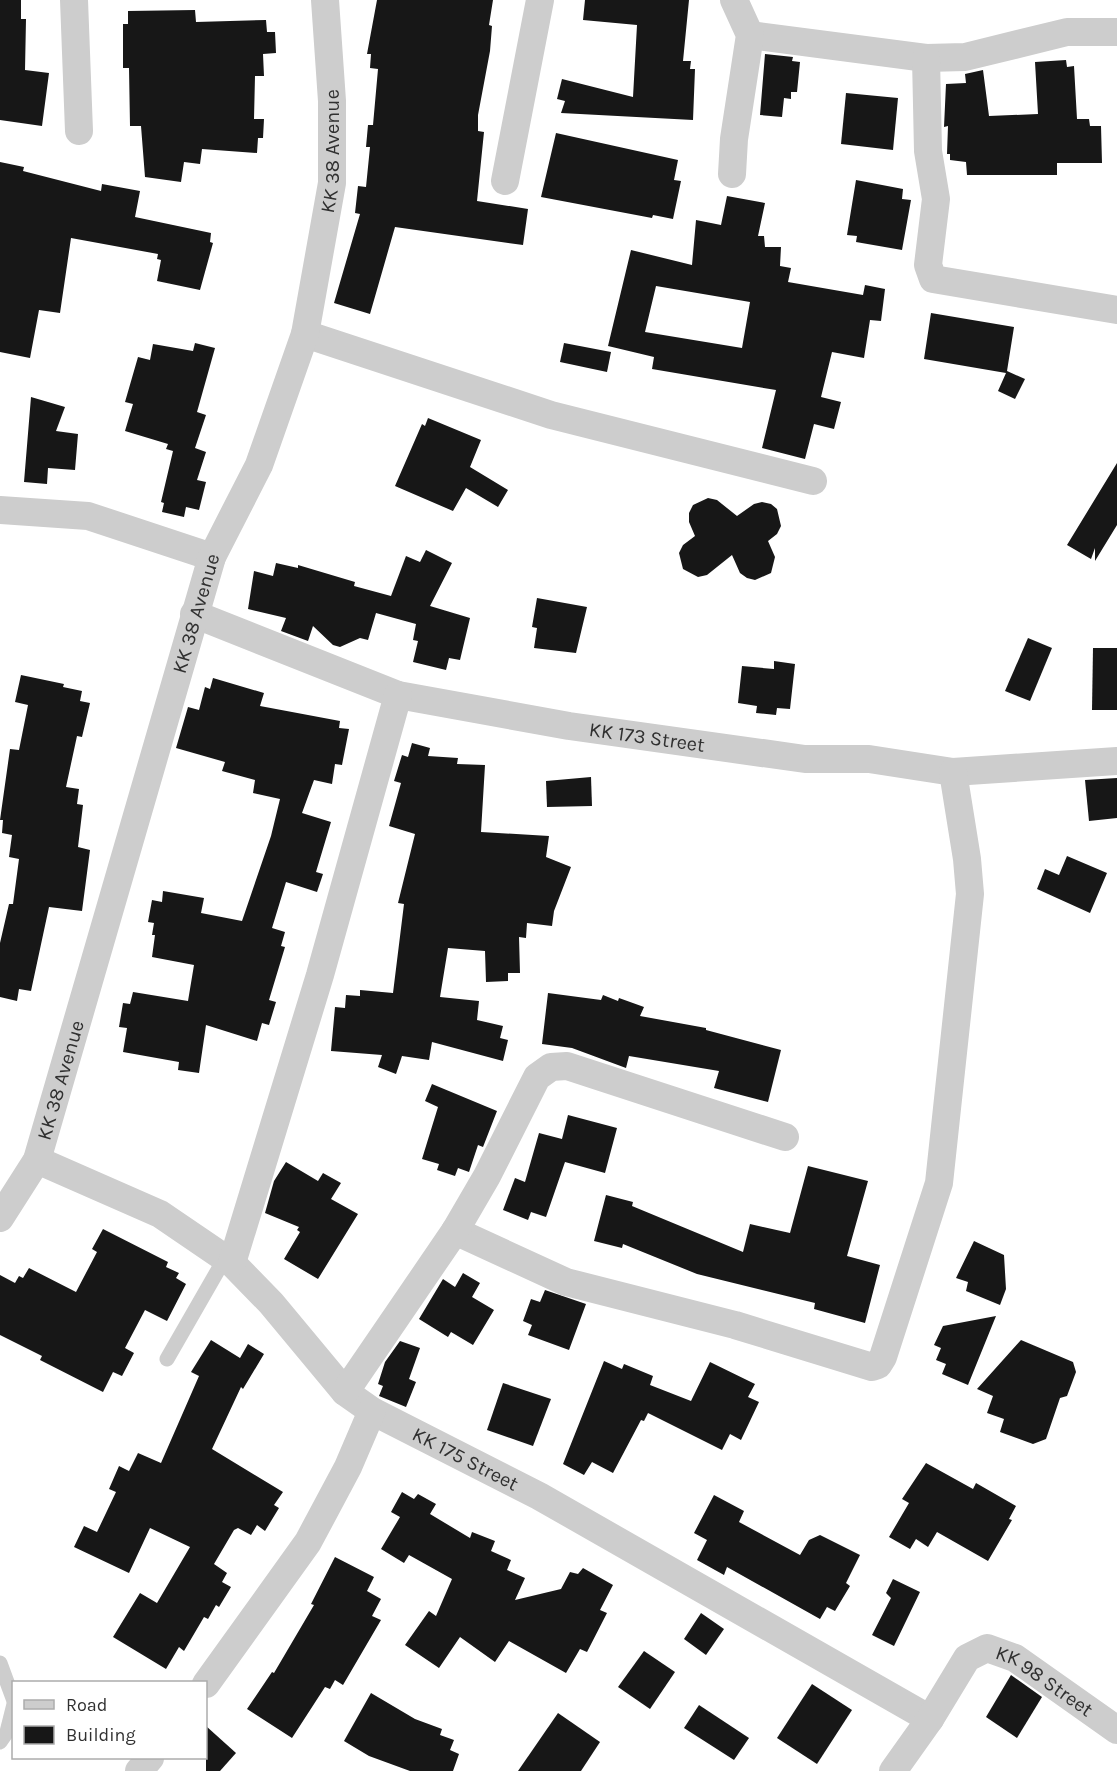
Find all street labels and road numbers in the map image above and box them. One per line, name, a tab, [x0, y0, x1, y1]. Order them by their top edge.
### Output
street label: KK 38 Avenue	[316, 89, 344, 215]
street label: KK 38 Avenue	[168, 551, 224, 676]
street label: KK 173 Street	[588, 718, 707, 757]
street label: KK 38 Avenue	[32, 1018, 89, 1143]
street label: KK 175 Street	[408, 1422, 523, 1496]
street label: KK 98 Street	[993, 1641, 1098, 1722]

